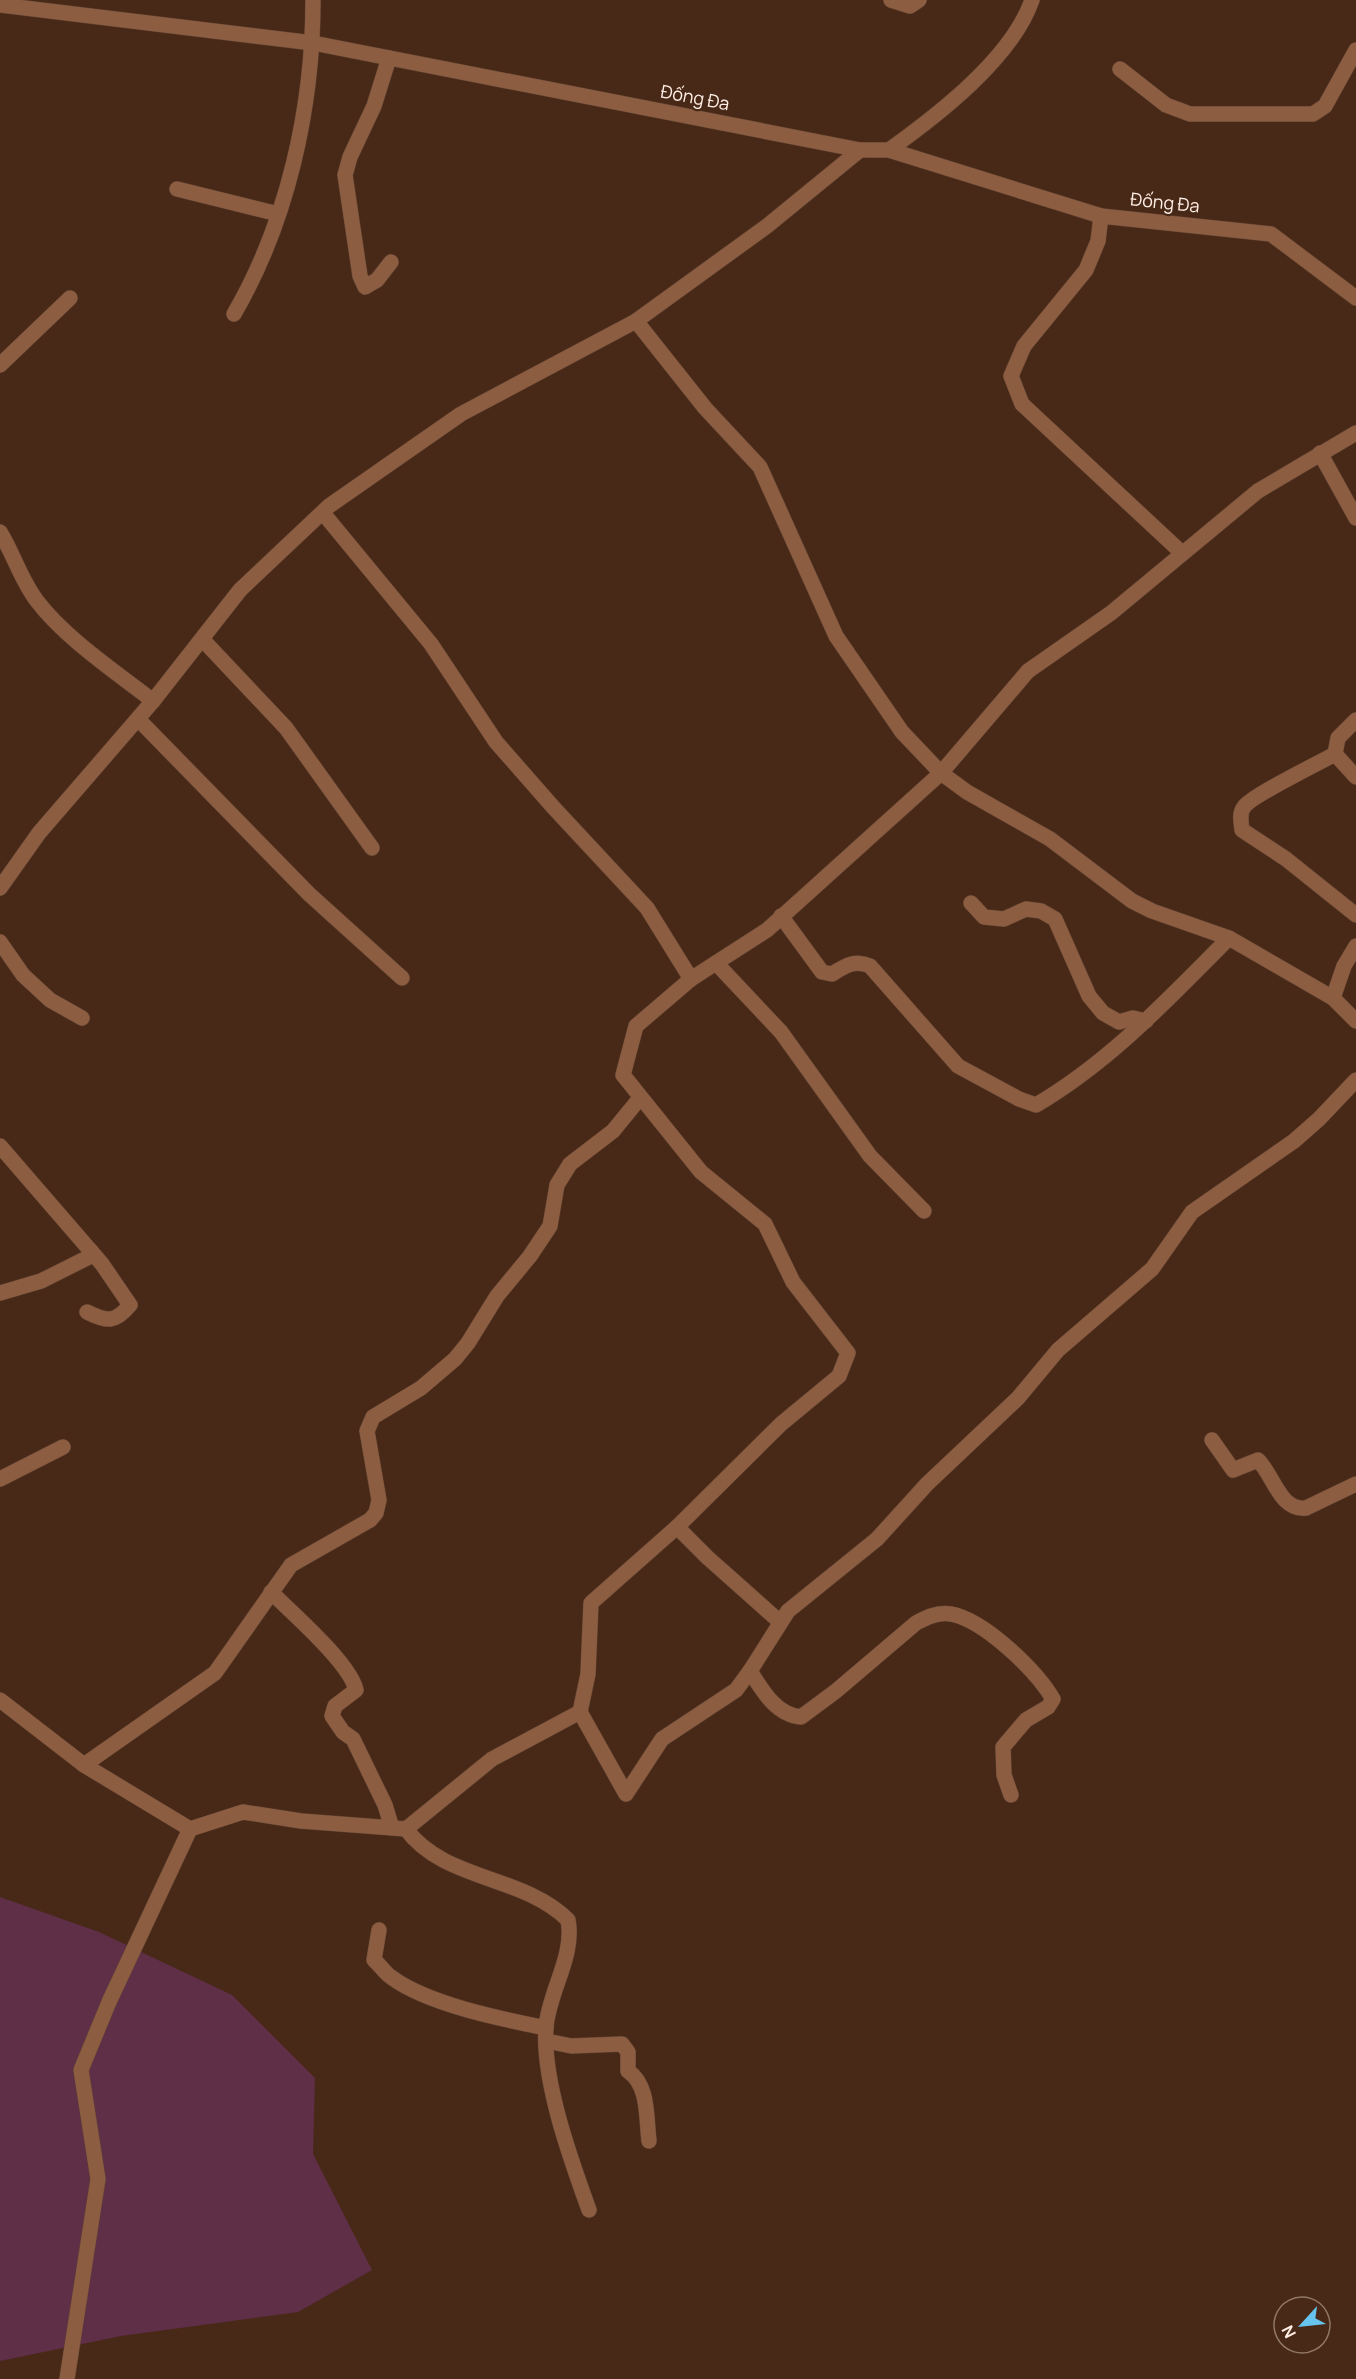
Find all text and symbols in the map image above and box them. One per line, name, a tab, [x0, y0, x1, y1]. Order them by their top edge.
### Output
street label: Đống Đa	[659, 79, 732, 115]
street label: Đống Đa	[1129, 186, 1201, 218]
north arrow	[1272, 2295, 1332, 2355]
text: N	[1276, 2322, 1301, 2342]

